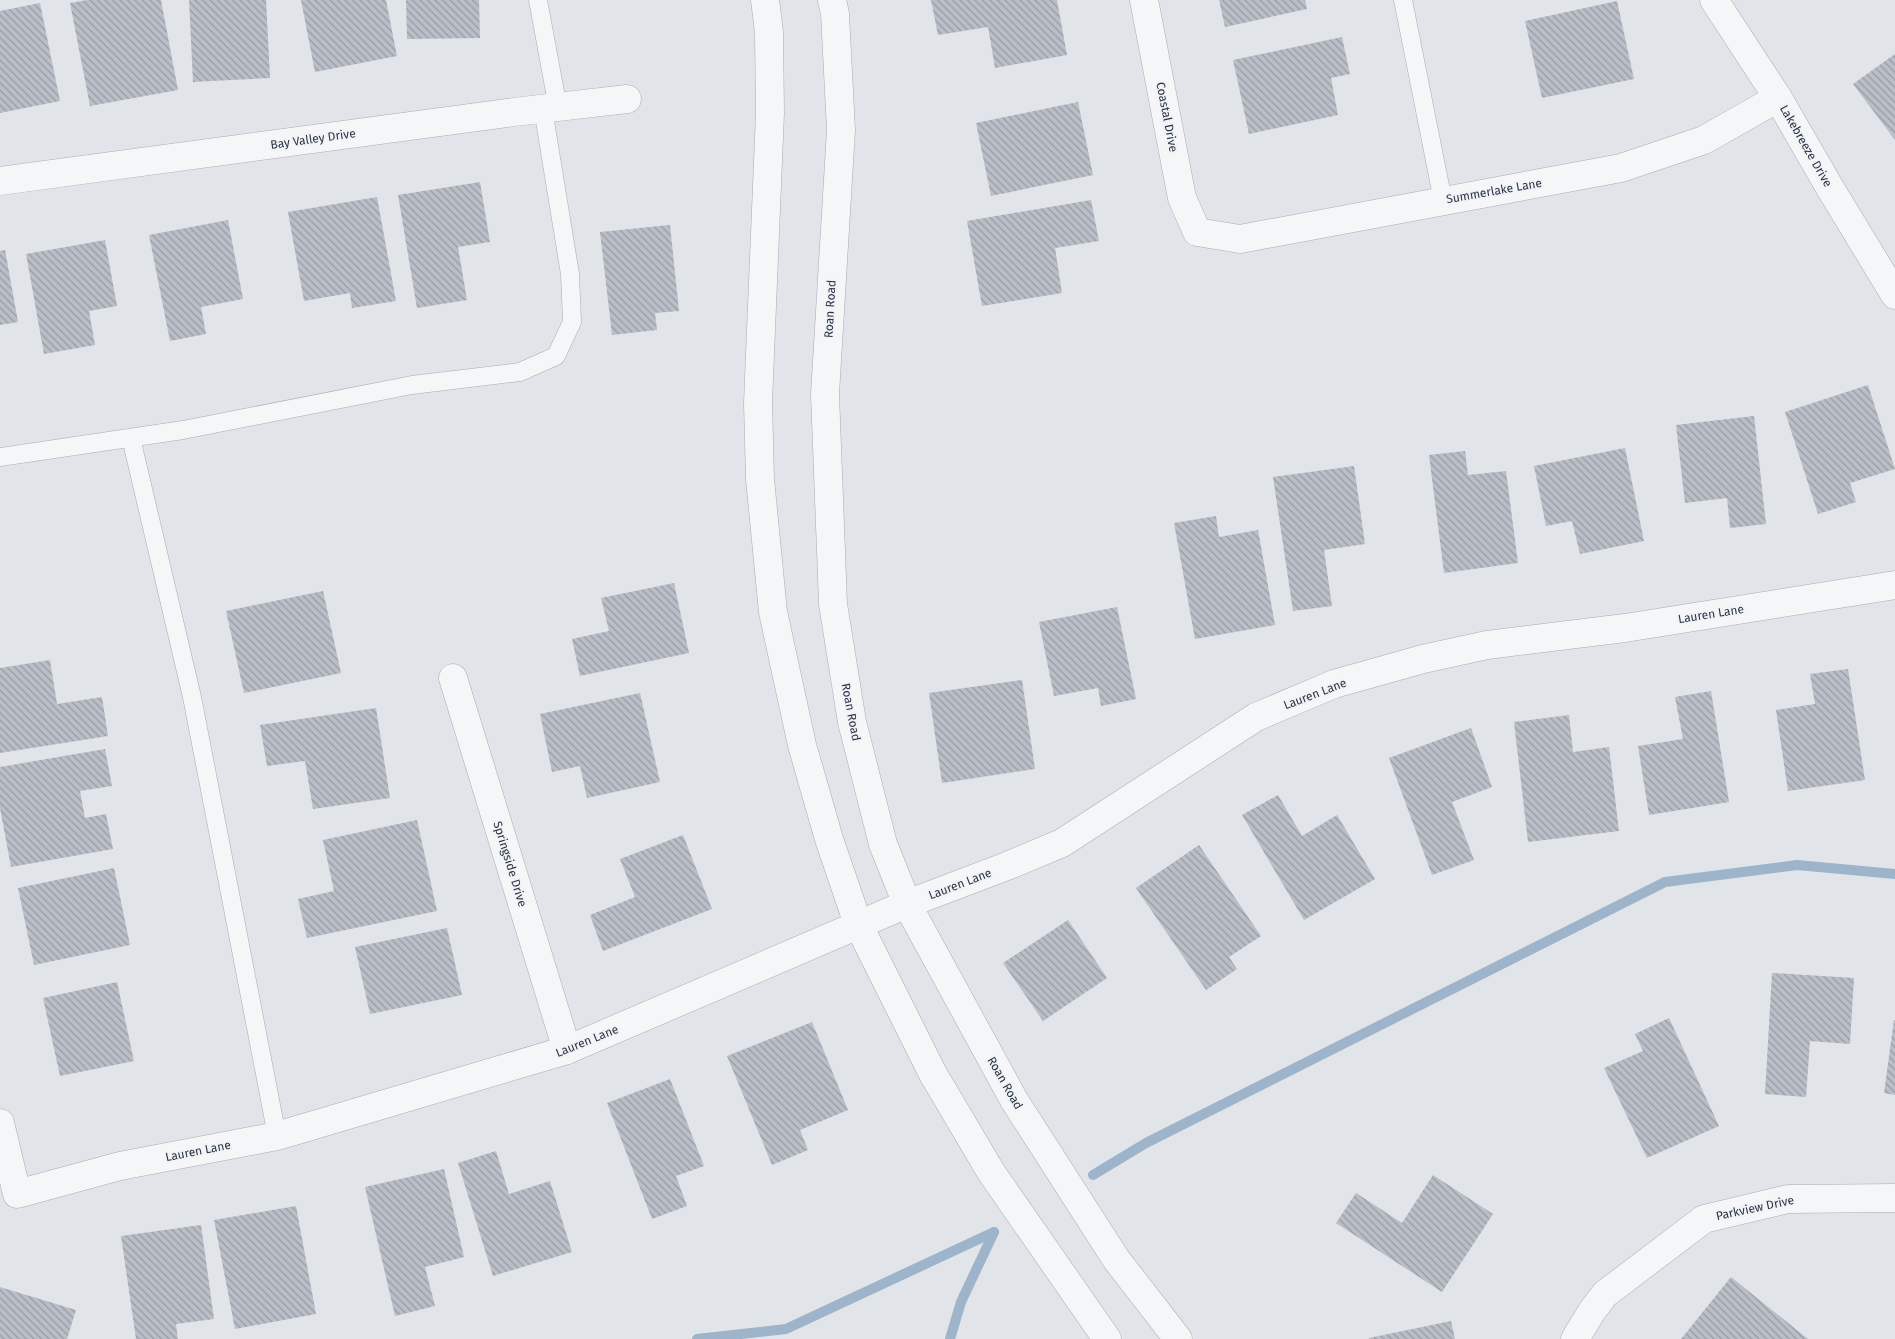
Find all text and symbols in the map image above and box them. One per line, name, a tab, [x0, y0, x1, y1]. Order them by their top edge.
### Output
street label: Coastal Drive	[1153, 81, 1181, 153]
street label: Lakebreeze Drive	[1777, 102, 1835, 190]
street label: Bay Valley Drive	[269, 126, 357, 152]
street label: Summerlake Lane	[1445, 176, 1543, 206]
street label: Roan Road	[821, 279, 839, 339]
street label: Lauren Lane	[1677, 602, 1745, 626]
street label: Lauren Lane	[1282, 676, 1348, 712]
street label: Roan Road	[839, 682, 863, 742]
street label: Springside Drive	[490, 819, 530, 909]
street label: Lauren Lane	[927, 866, 993, 902]
street label: Lauren Lane	[554, 1022, 620, 1060]
street label: Roan Road	[984, 1054, 1026, 1112]
street label: Lauren Lane	[164, 1138, 232, 1164]
street label: Parkview Drive	[1715, 1193, 1795, 1223]

